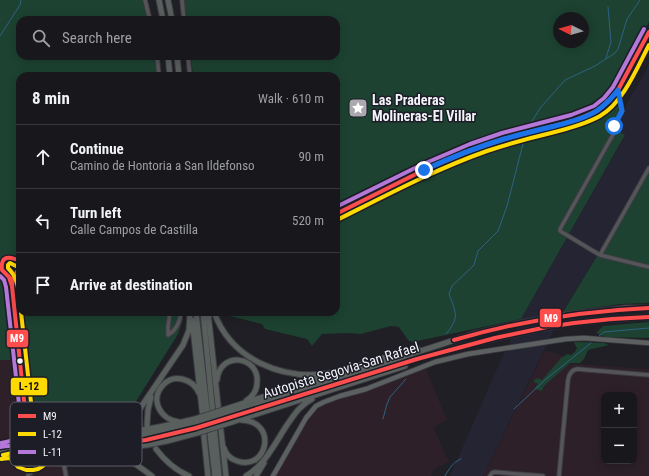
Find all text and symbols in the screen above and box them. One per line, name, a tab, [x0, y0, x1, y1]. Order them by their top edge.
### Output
north arrow	[553, 12, 589, 48]
search box	[16, 16, 340, 60]
icon: search	[30, 27, 52, 49]
text: Search here	[62, 29, 132, 47]
text: 8 min	[32, 88, 70, 108]
text: Walk · 610 m	[258, 91, 324, 106]
place label: Las Praderas Molineras-El Villar	[372, 92, 477, 124]
place icon: Las Praderas Molineras-El Villar	[347, 97, 369, 119]
route start	[605, 117, 623, 135]
text: Continue	[70, 140, 124, 158]
icon: ahead	[32, 146, 54, 168]
text: 90 m	[298, 149, 324, 164]
text: Camino de Hontoria a San Ildefonso	[70, 158, 255, 173]
route end	[415, 161, 433, 179]
text: Turn left	[70, 204, 121, 222]
icon: left	[32, 210, 54, 232]
text: 520 m	[292, 213, 324, 228]
text: Calle Campos de Castilla	[70, 222, 198, 237]
icon: arrive	[32, 274, 54, 296]
text: Arrive at destination	[70, 276, 193, 294]
line badge: M9	[539, 308, 562, 328]
text: M9	[544, 312, 558, 325]
line badge: M9	[6, 329, 29, 348]
text: M9	[10, 332, 24, 345]
street label: Autopista Segovia-San Rafael	[261, 339, 421, 401]
unlabelled marker	[15, 356, 25, 366]
line badge: L-12	[10, 377, 48, 396]
text: L-12	[19, 380, 40, 393]
map controls	[601, 392, 637, 464]
button: +	[601, 392, 637, 428]
legend	[10, 402, 142, 466]
text: M9	[43, 410, 57, 423]
text: L-12	[43, 428, 62, 441]
button: −	[601, 428, 637, 464]
text: L-11	[43, 446, 62, 459]

